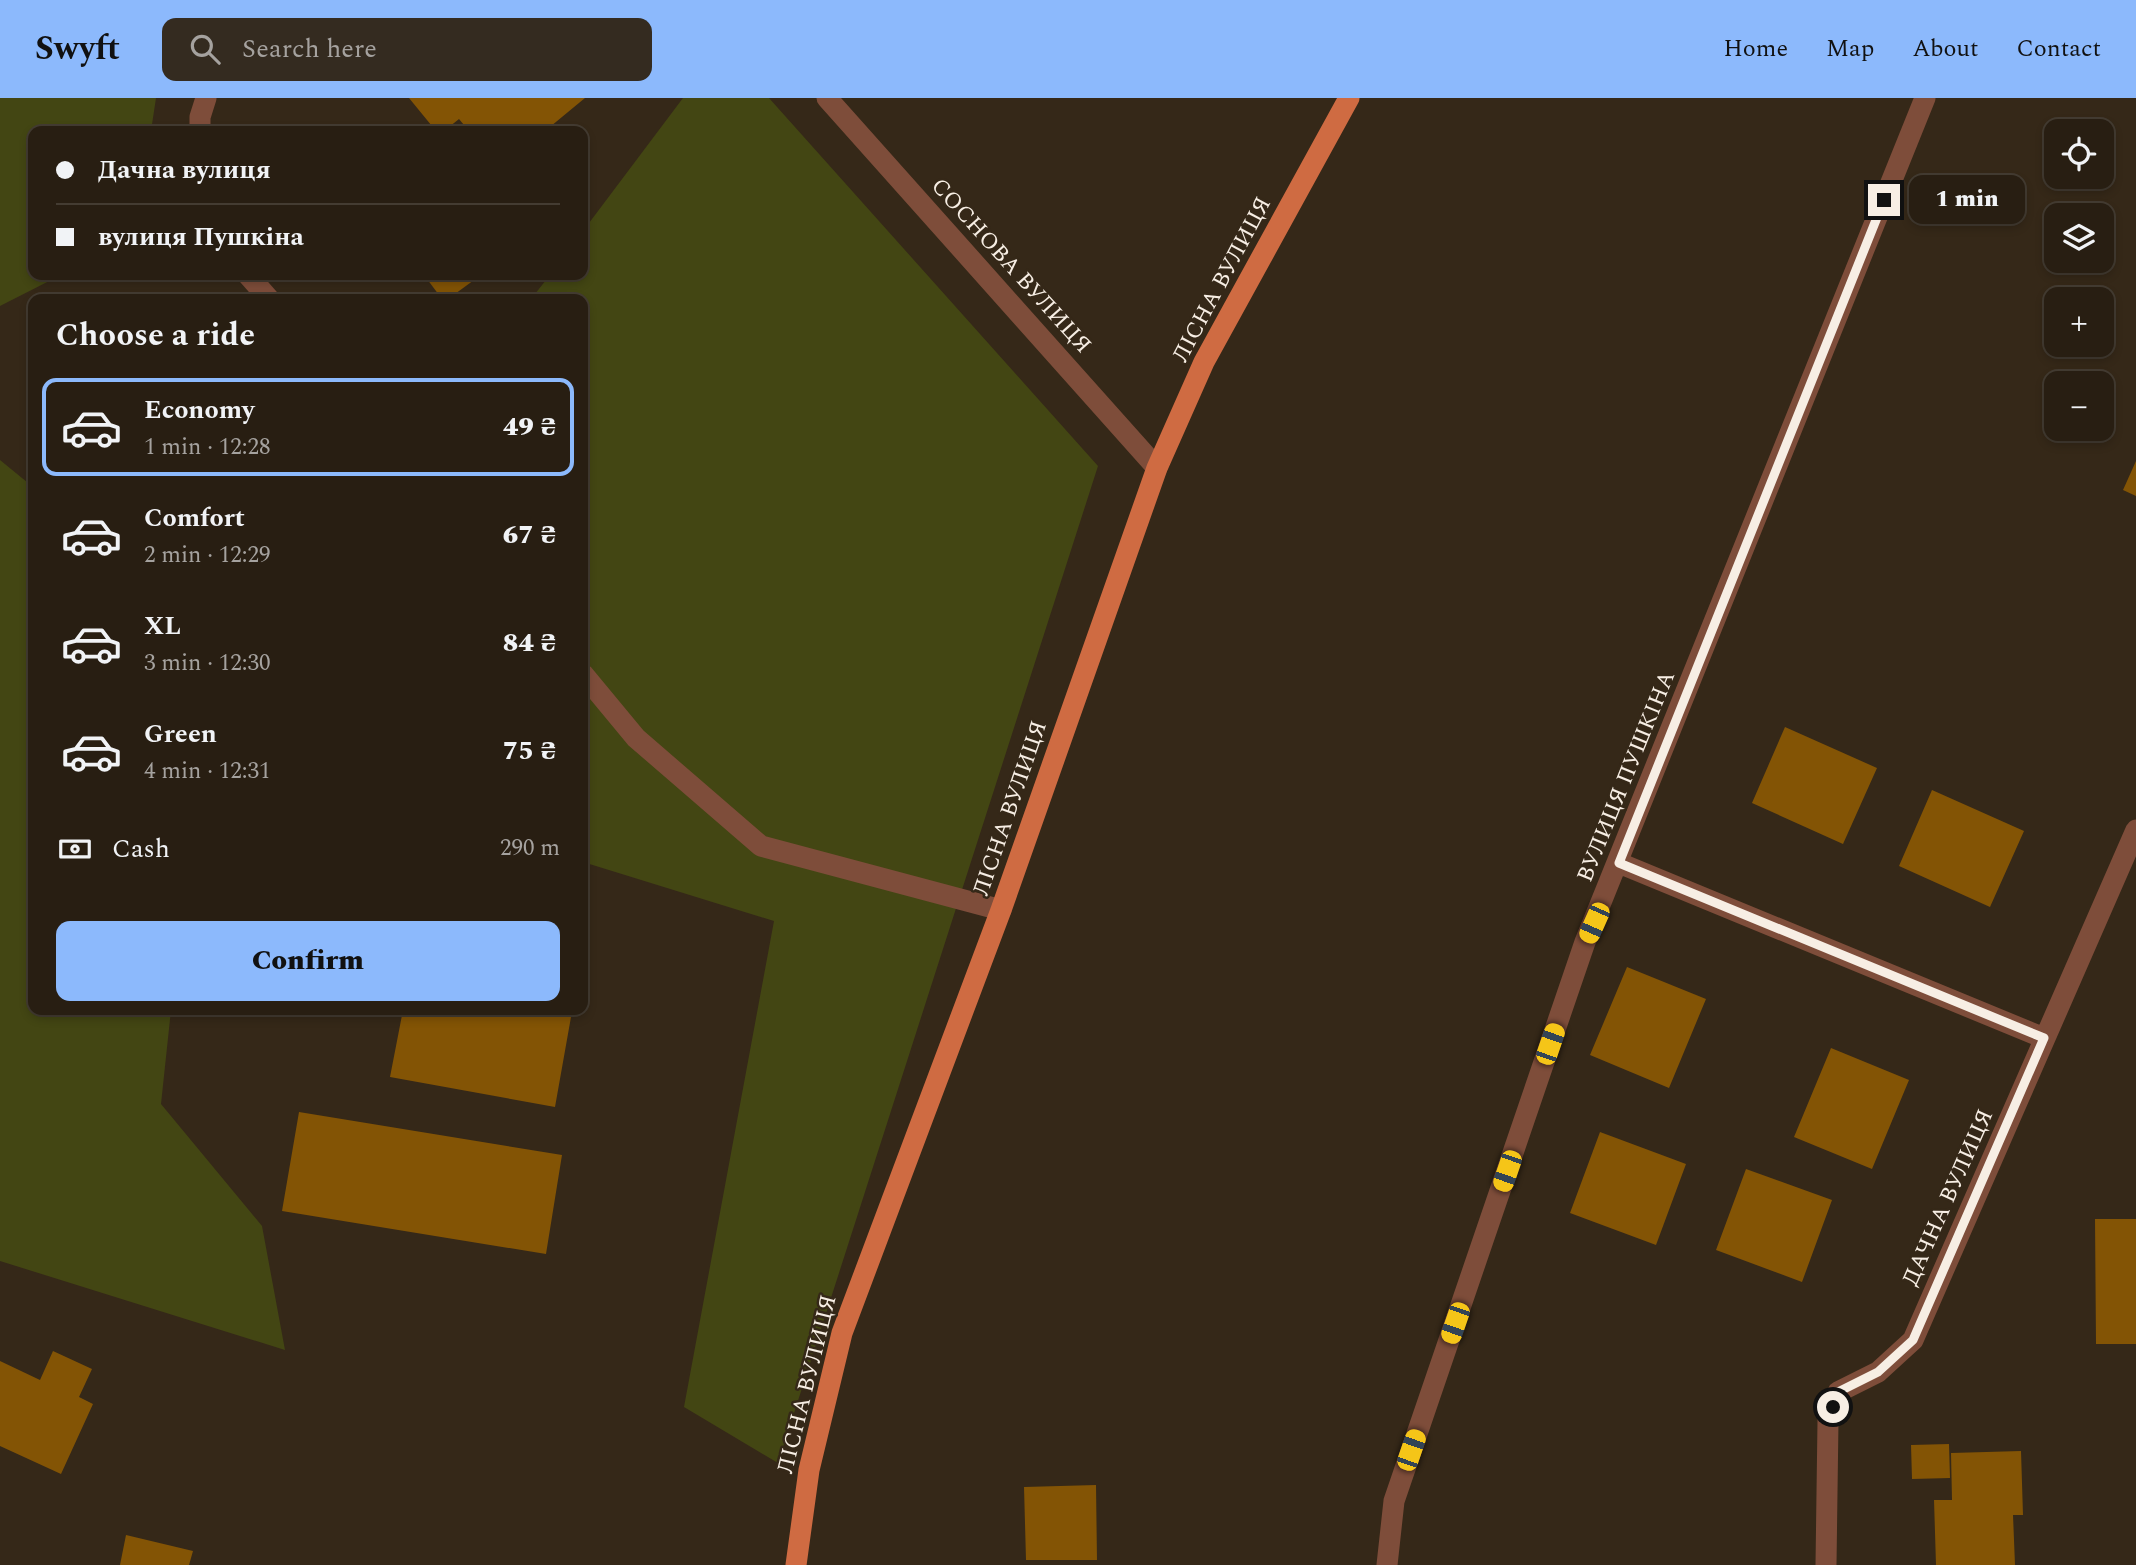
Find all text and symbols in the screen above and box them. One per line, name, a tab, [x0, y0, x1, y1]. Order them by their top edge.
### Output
search box	[162, 18, 652, 81]
text: Swyft	[35, 24, 120, 74]
text: Search here	[242, 29, 377, 69]
icon: search	[186, 30, 224, 68]
text: Home	[1723, 31, 1788, 67]
text: Map	[1826, 31, 1874, 67]
text: About	[1912, 31, 1978, 67]
text: Contact	[2016, 31, 2101, 67]
map controls	[2044, 119, 2114, 441]
button: locate	[2044, 119, 2114, 189]
text: Дачна вулиця	[98, 150, 271, 190]
street label: СОСНОВА ВУЛИЦЯ	[922, 170, 1100, 362]
callout: 1 min	[1909, 176, 2024, 224]
text: 1 min	[1935, 182, 1999, 217]
route end	[1868, 184, 1900, 216]
street label: ЛІСНА ВУЛИЦЯ	[1164, 191, 1281, 369]
button: layers	[2044, 203, 2114, 273]
text: вулиця Пушкіна	[98, 217, 304, 257]
button: +	[2044, 287, 2114, 357]
text: Choose a ride	[56, 311, 255, 360]
button: −	[2044, 371, 2114, 441]
text: Economy	[144, 390, 254, 430]
icon: car	[60, 396, 123, 459]
text: 49 ₴	[503, 407, 556, 447]
text: 1 min · 12:28	[144, 430, 271, 465]
text: Comfort	[144, 498, 245, 538]
icon: car	[60, 504, 123, 567]
text: 67 ₴	[503, 515, 556, 555]
text: 2 min · 12:29	[144, 538, 271, 573]
text: XL	[144, 606, 181, 646]
icon: car	[60, 612, 123, 675]
text: 84 ₴	[503, 623, 556, 663]
text: 3 min · 12:30	[144, 646, 271, 681]
street label: ВУЛИЦЯ ПУШКІНА	[1568, 666, 1685, 888]
text: Green	[144, 714, 217, 754]
street label: ЛІСНА ВУЛИЦЯ	[964, 716, 1057, 901]
icon: car	[60, 720, 123, 783]
text: 75 ₴	[503, 731, 556, 771]
text: 4 min · 12:31	[144, 754, 271, 789]
text: Cash	[112, 829, 170, 869]
icon: cash	[56, 830, 94, 868]
text: 290 m	[500, 831, 560, 866]
car	[1576, 900, 1613, 946]
button: Confirm	[56, 921, 560, 1001]
car	[1534, 1021, 1567, 1067]
street label: ДАЧНА ВУЛИЦЯ	[1894, 1103, 2003, 1292]
car	[1491, 1148, 1524, 1194]
street label: ЛІСНА ВУЛИЦЯ	[768, 1291, 847, 1478]
car	[1439, 1300, 1472, 1346]
route start	[1817, 1391, 1849, 1423]
car	[1395, 1427, 1428, 1473]

